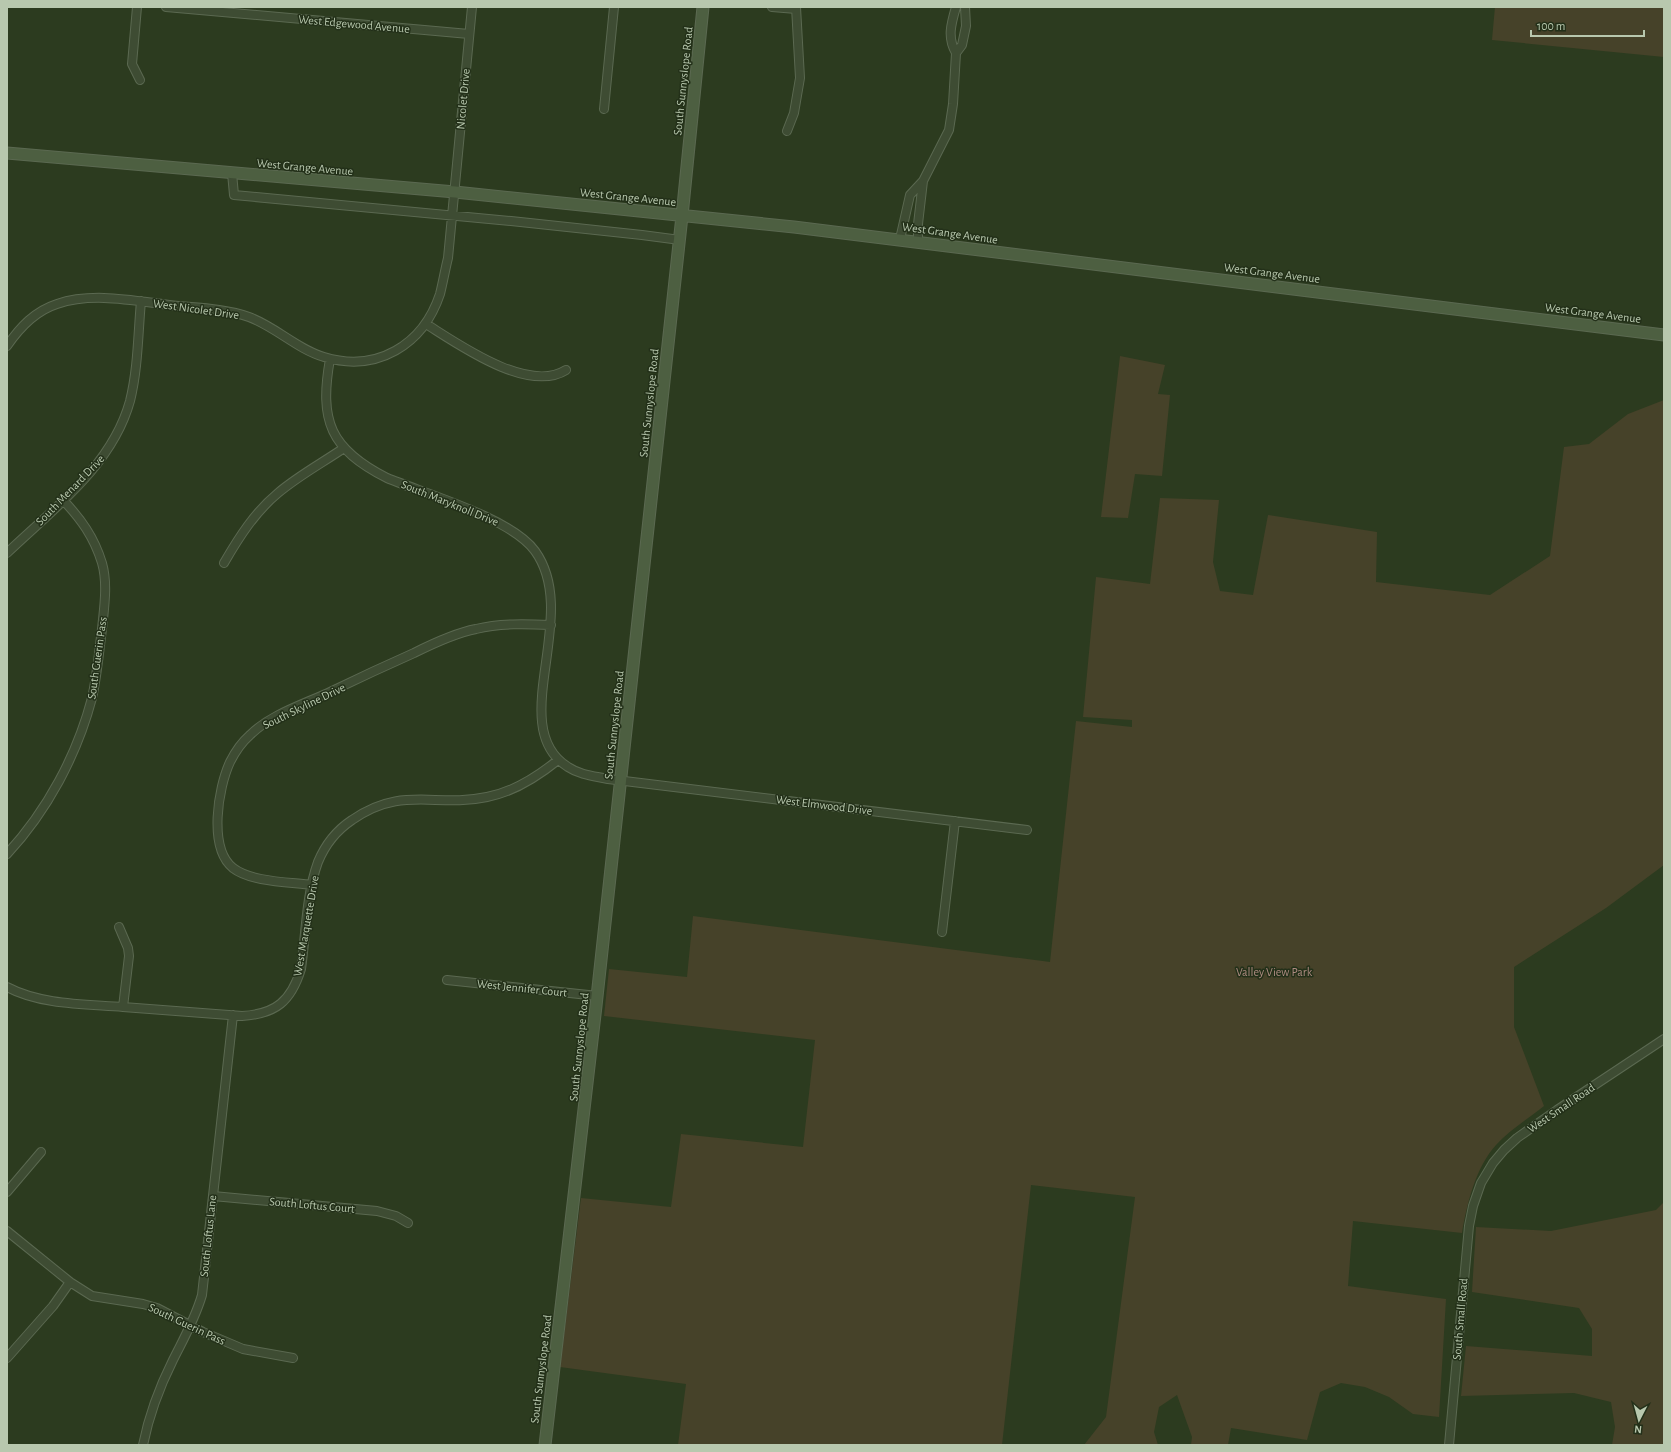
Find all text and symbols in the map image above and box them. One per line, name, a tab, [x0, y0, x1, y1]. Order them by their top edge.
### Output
scale bar	[1531, 12, 1644, 38]
street label: West Edgewood Avenue	[298, 13, 410, 35]
text: 100 m	[1537, 20, 1565, 32]
street label: South Sunnyslope Road	[671, 26, 696, 136]
street label: Nicolet Drive	[454, 68, 472, 130]
street label: West Grange Avenue	[256, 157, 354, 177]
street label: West Grange Avenue	[579, 186, 677, 208]
street label: West Grange Avenue	[901, 220, 999, 246]
street label: West Grange Avenue	[1223, 261, 1321, 285]
street label: West Nicolet Drive	[152, 297, 240, 321]
street label: West Grange Avenue	[1544, 301, 1642, 325]
street label: South Sunnyslope Road	[637, 348, 662, 458]
street label: South Menard Drive	[33, 452, 107, 528]
street label: South Maryknoll Drive	[399, 478, 500, 529]
street label: South Guerin Pass	[85, 616, 109, 700]
street label: South Sunnyslope Road	[602, 670, 627, 780]
street label: South Skyline Drive	[261, 681, 348, 732]
street label: West Elmwood Drive	[775, 793, 873, 817]
street label: West Marquette Drive	[291, 875, 321, 977]
park label: Valley View Park	[1236, 966, 1313, 979]
street label: West Jennifer Court	[476, 977, 568, 999]
street label: South Sunnyslope Road	[567, 992, 592, 1102]
street label: West Small Road	[1525, 1081, 1597, 1135]
street label: South Loftus Lane	[198, 1194, 218, 1278]
street label: South Loftus Court	[269, 1195, 355, 1215]
street label: South Small Road	[1450, 1278, 1470, 1360]
street label: South Guerin Pass	[147, 1301, 227, 1347]
street label: South Sunnyslope Road	[528, 1314, 555, 1424]
north arrow	[1619, 1400, 1659, 1440]
text: N	[1634, 1424, 1642, 1435]

